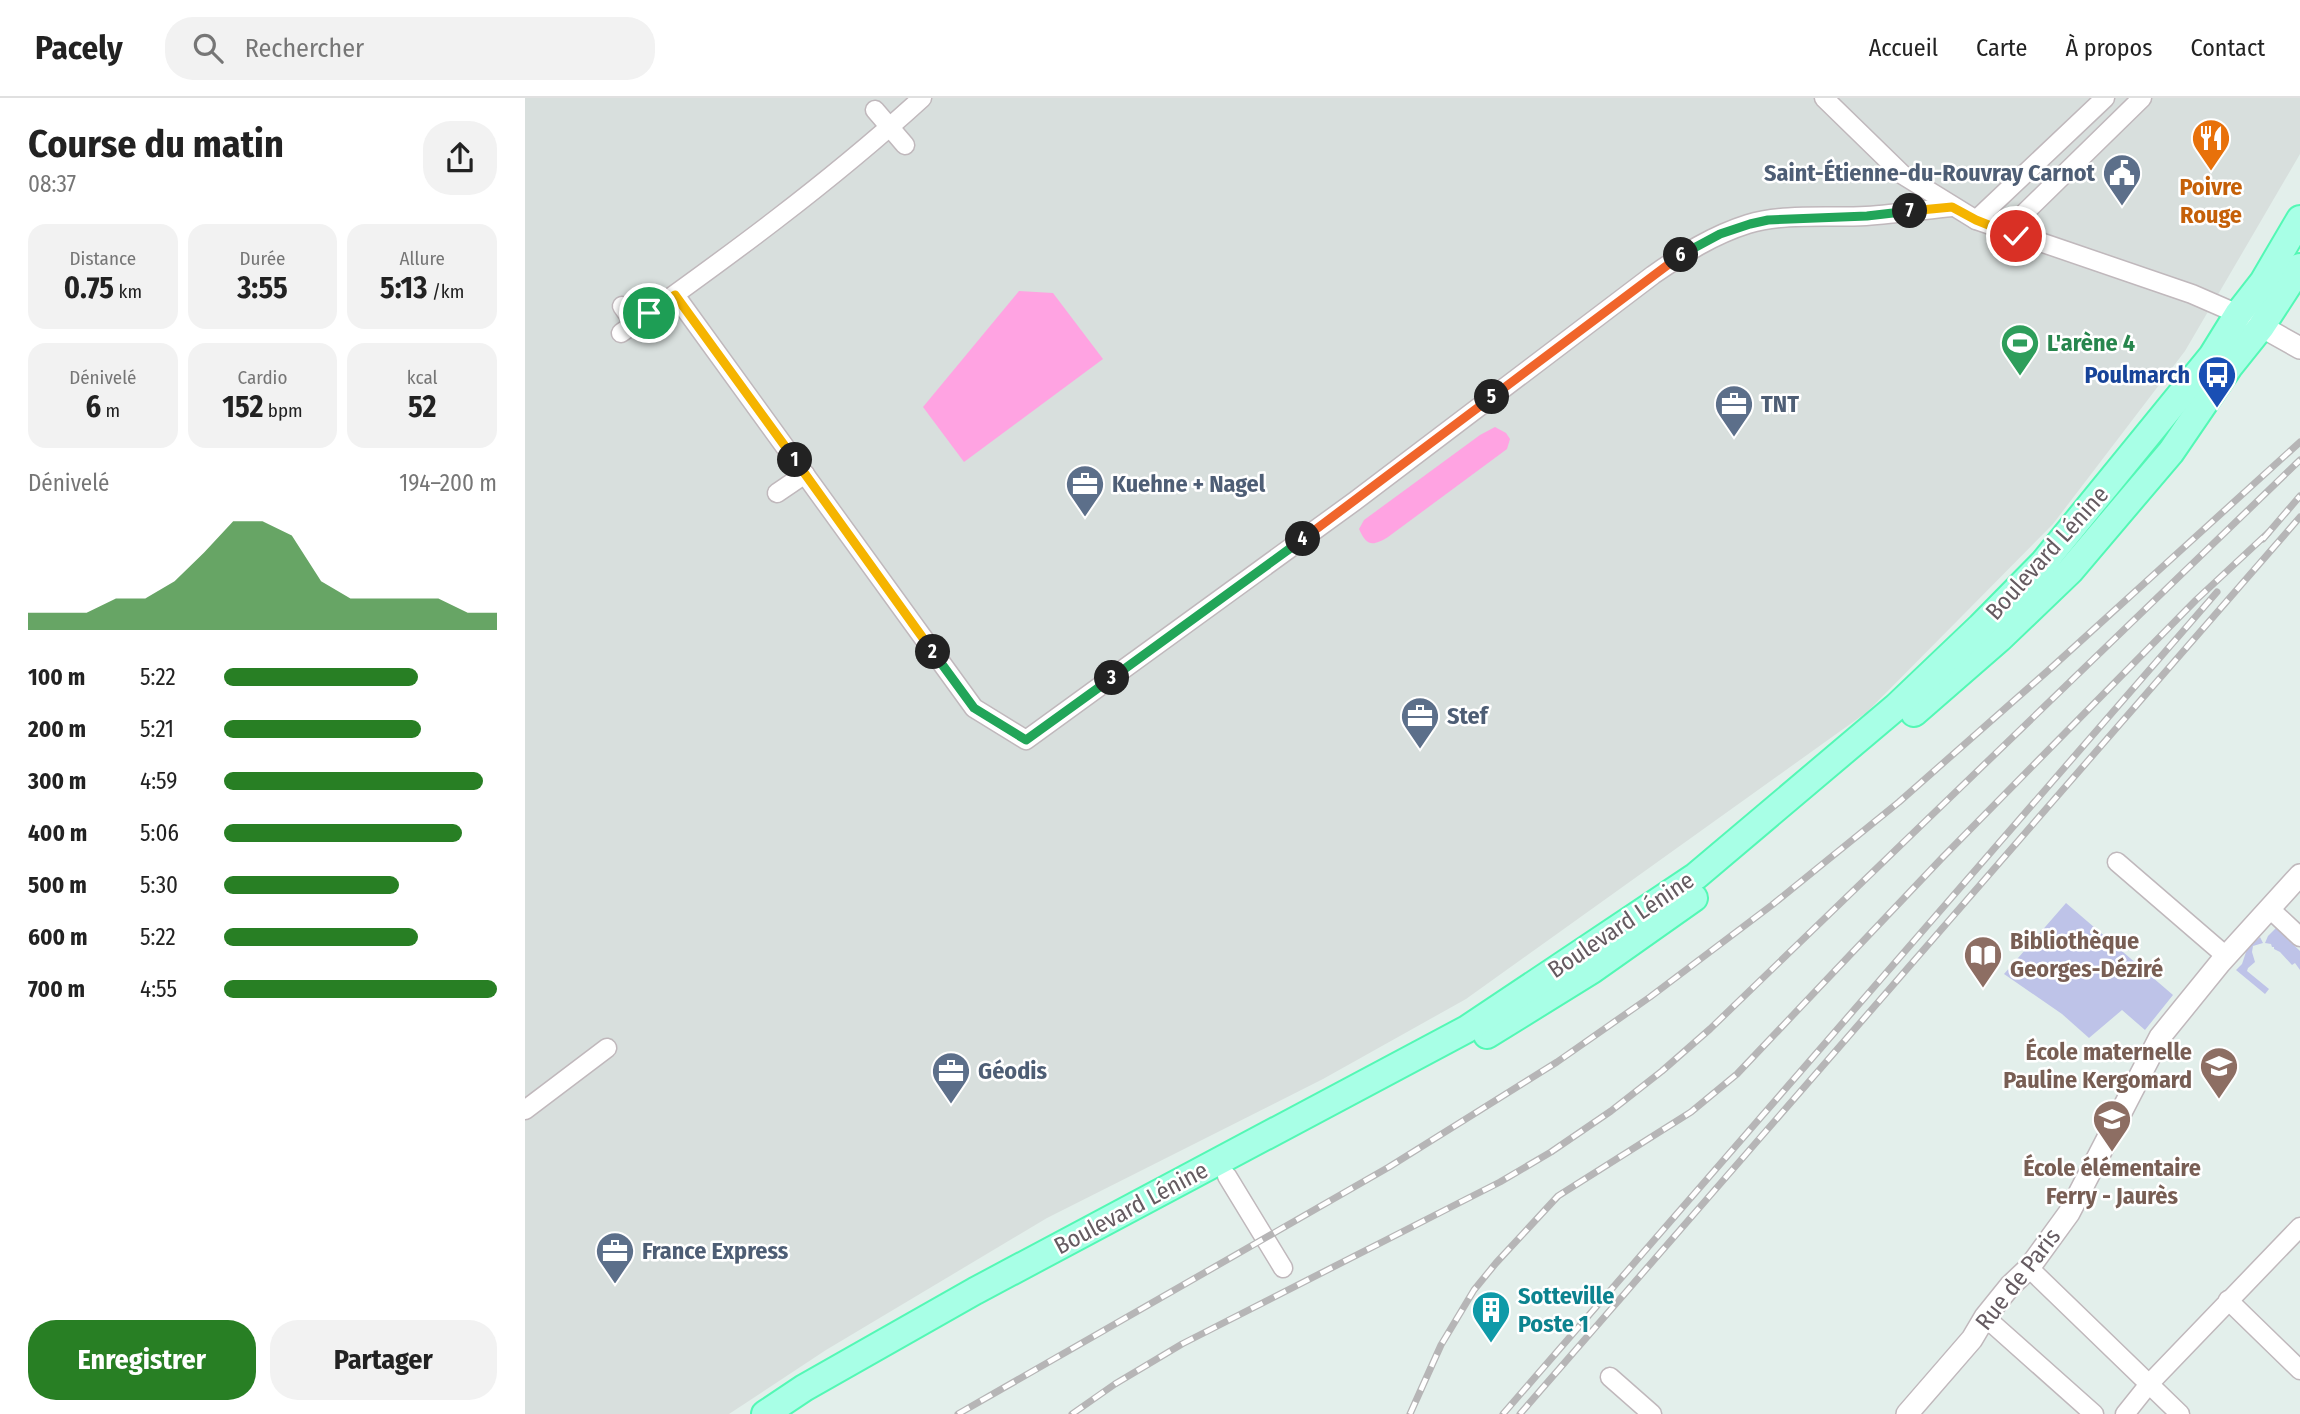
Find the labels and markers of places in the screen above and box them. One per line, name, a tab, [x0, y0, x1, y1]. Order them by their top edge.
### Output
restaurant icon: Poivre Rouge	[2190, 117, 2232, 172]
public building icon: Saint-Étienne-du-Rouvray Carnot	[2101, 152, 2143, 207]
place label: Saint-Étienne-du-Rouvray Carnot	[1764, 158, 2096, 187]
place label: Poivre Rouge	[2180, 173, 2242, 229]
pin: 7	[1893, 194, 1927, 228]
pin	[1986, 206, 2046, 266]
pin: 6	[1663, 238, 1699, 272]
pin	[619, 283, 679, 343]
sports icon: L'arène 4	[1999, 322, 2041, 377]
place label: L'arène 4	[2047, 329, 2135, 357]
bus stop icon: Poulmarch	[2196, 354, 2238, 409]
place label: Poulmarch	[2084, 361, 2190, 389]
pin: 5	[1475, 380, 1509, 414]
office icon: TNT	[1713, 383, 1755, 438]
place label: TNT	[1761, 390, 1799, 418]
pin: 1	[777, 442, 813, 478]
office icon: Kuehne + Nagel	[1064, 463, 1106, 518]
place label: Kuehne + Nagel	[1112, 470, 1266, 498]
pin: 4	[1285, 522, 1321, 556]
pin: 2	[915, 634, 951, 670]
pin: 3	[1095, 660, 1129, 696]
office icon: Stef	[1399, 695, 1441, 750]
place label: Stef	[1447, 702, 1490, 730]
place label: Bibliothèque Georges-Déziré	[2010, 927, 2163, 983]
library icon: Bibliothèque Georges-Déziré	[1962, 934, 2004, 989]
place label: École maternelle Pauline Kergomard	[2003, 1037, 2192, 1094]
school or university icon: École maternelle Pauline Kergomard	[2198, 1045, 2240, 1100]
office icon: Géodis	[930, 1050, 972, 1105]
place label: Géodis	[978, 1057, 1047, 1085]
school or university icon: École élémentaire Ferry - Jaurès	[2091, 1098, 2133, 1153]
place label: École élémentaire Ferry - Jaurès	[2023, 1153, 2201, 1210]
office icon: France Express	[594, 1230, 636, 1285]
place label: France Express	[642, 1237, 789, 1265]
place label: Sotteville Poste 1	[1518, 1282, 1614, 1338]
building icon: Sotteville Poste 1	[1470, 1289, 1512, 1344]

